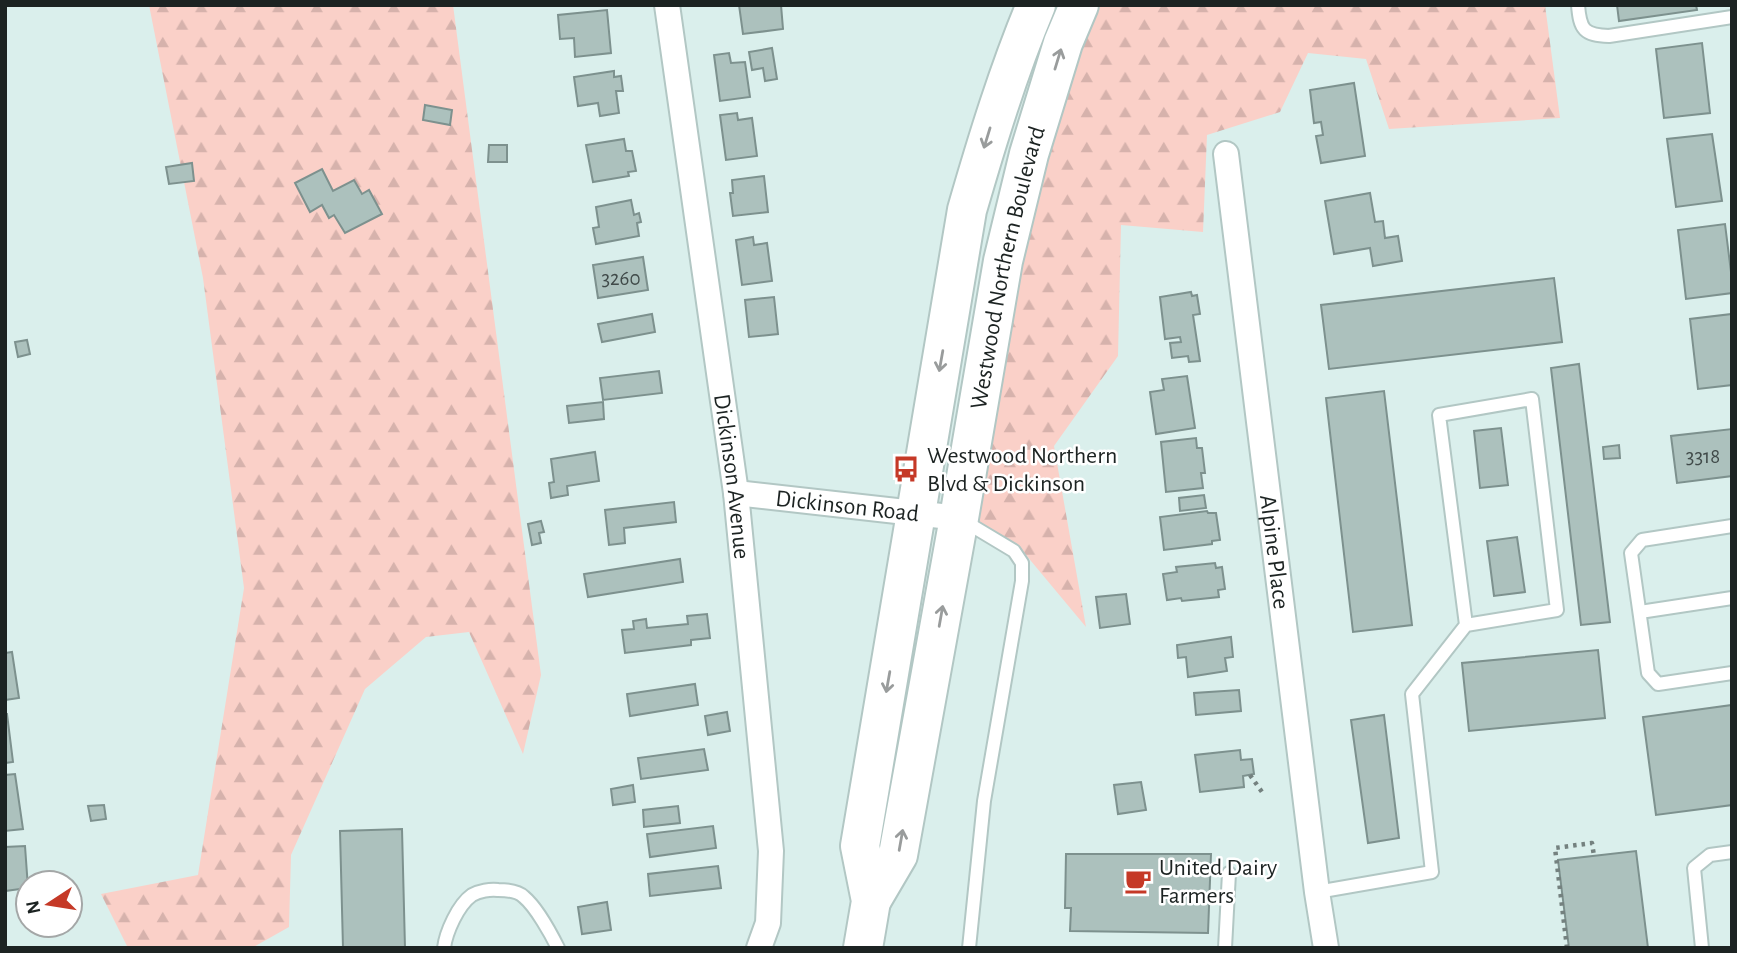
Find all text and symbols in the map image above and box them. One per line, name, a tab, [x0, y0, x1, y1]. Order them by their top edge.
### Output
one-way arrow	[1053, 48, 1066, 70]
street label: Westwood Northern Boulevard	[967, 123, 1050, 411]
one-way arrow	[980, 127, 993, 149]
house number: 3260	[601, 268, 641, 289]
one-way arrow	[934, 349, 947, 372]
street label: Dickinson Avenue	[709, 392, 753, 560]
place label: Westwood Northern Blvd & Dickinson	[927, 444, 1117, 496]
house number: 3318	[1686, 446, 1720, 467]
bus stop icon: Westwood Northern Blvd & Dickinson	[891, 454, 921, 484]
street label: Dickinson Road	[774, 487, 920, 526]
street label: Alpine Place	[1255, 494, 1293, 611]
one-way arrow	[935, 605, 948, 628]
one-way arrow	[881, 670, 894, 693]
one-way arrow	[895, 829, 908, 852]
place label: United Dairy Farmers	[1159, 856, 1277, 908]
cafe icon: United Dairy Farmers	[1123, 866, 1153, 896]
north arrow	[14, 869, 84, 939]
text: N	[23, 899, 45, 916]

